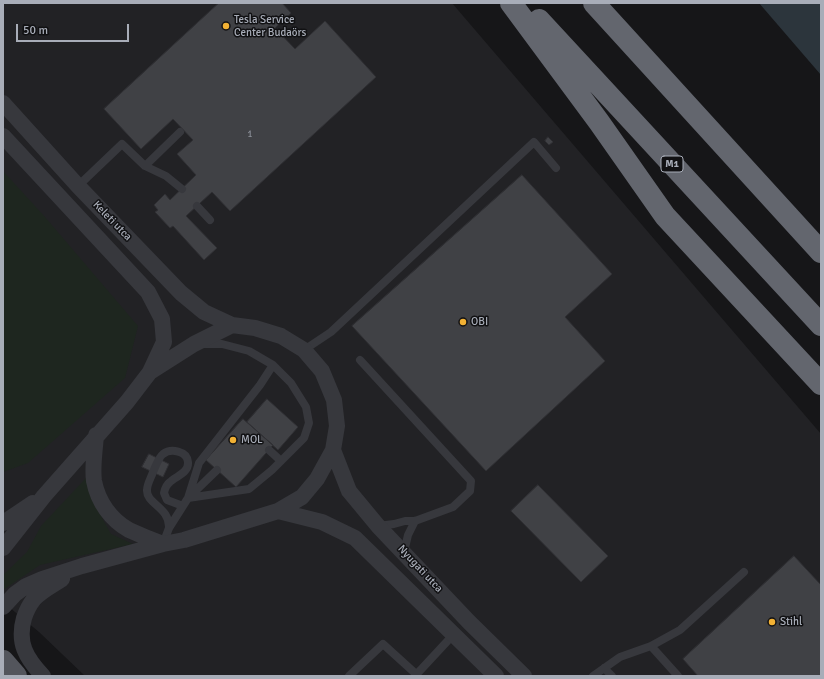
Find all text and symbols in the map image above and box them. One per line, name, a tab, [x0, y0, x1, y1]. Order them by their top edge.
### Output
place label: Tesla Service Center Budaörs	[234, 13, 306, 39]
scale bar	[18, 16, 131, 42]
marker: Tesla Service Center Budaörs	[221, 21, 231, 31]
text: 50 m	[23, 23, 48, 38]
house number: 1	[248, 130, 252, 140]
road number: M1	[661, 156, 683, 172]
street label: Keleti utca	[90, 198, 134, 244]
place label: OBI	[471, 315, 488, 329]
marker: OBI	[458, 317, 468, 327]
place label: MOL	[241, 433, 263, 447]
marker: MOL	[228, 435, 238, 445]
street label: Nyugati utca	[395, 543, 445, 595]
place label: Stihl	[780, 615, 802, 629]
marker: Stihl	[767, 617, 777, 627]

